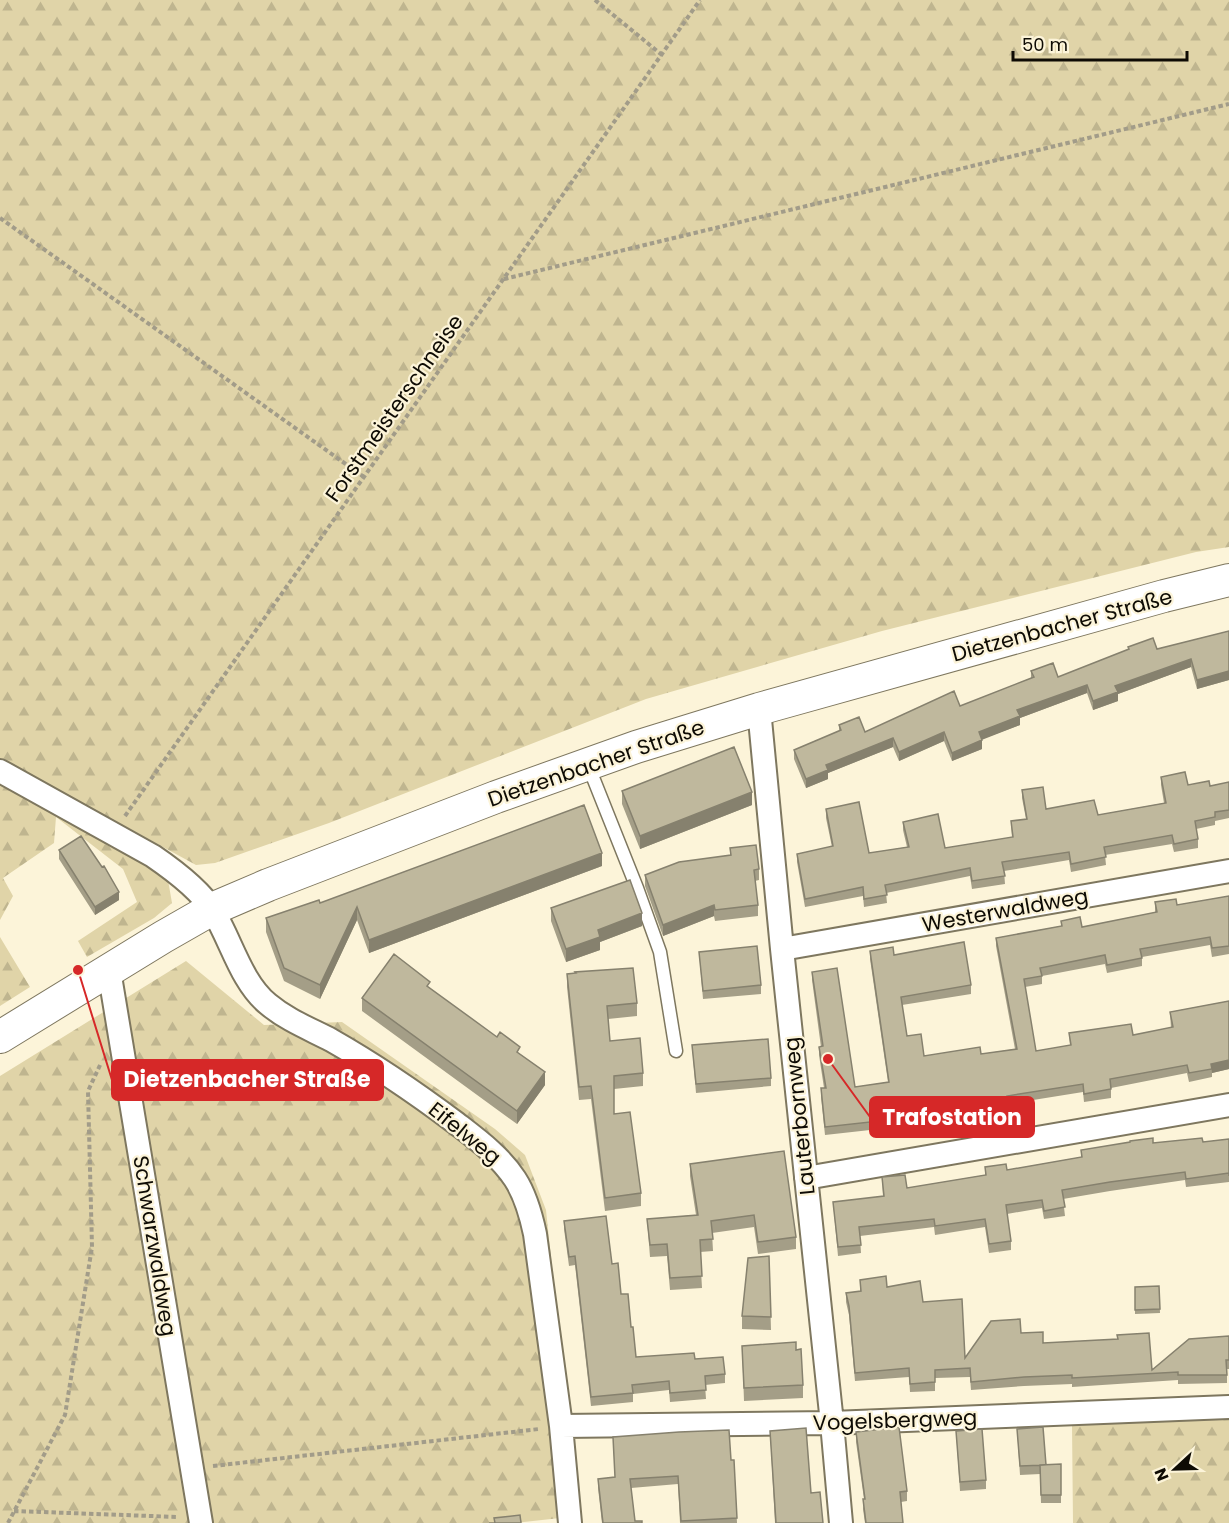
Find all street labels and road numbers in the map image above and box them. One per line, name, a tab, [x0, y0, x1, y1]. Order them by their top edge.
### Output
street label: Forstmeisterschneise	[318, 309, 470, 507]
street label: Dietzenbacher Straße	[949, 582, 1175, 668]
street label: Dietzenbacher Straße	[484, 712, 708, 814]
street label: Westerwaldweg	[920, 881, 1090, 939]
street label: Lauterbornweg	[776, 1036, 822, 1196]
street label: Eifelweg	[423, 1095, 507, 1171]
street label: Schwarzwaldweg	[126, 1154, 184, 1338]
street label: Vogelsbergweg	[812, 1403, 978, 1437]

